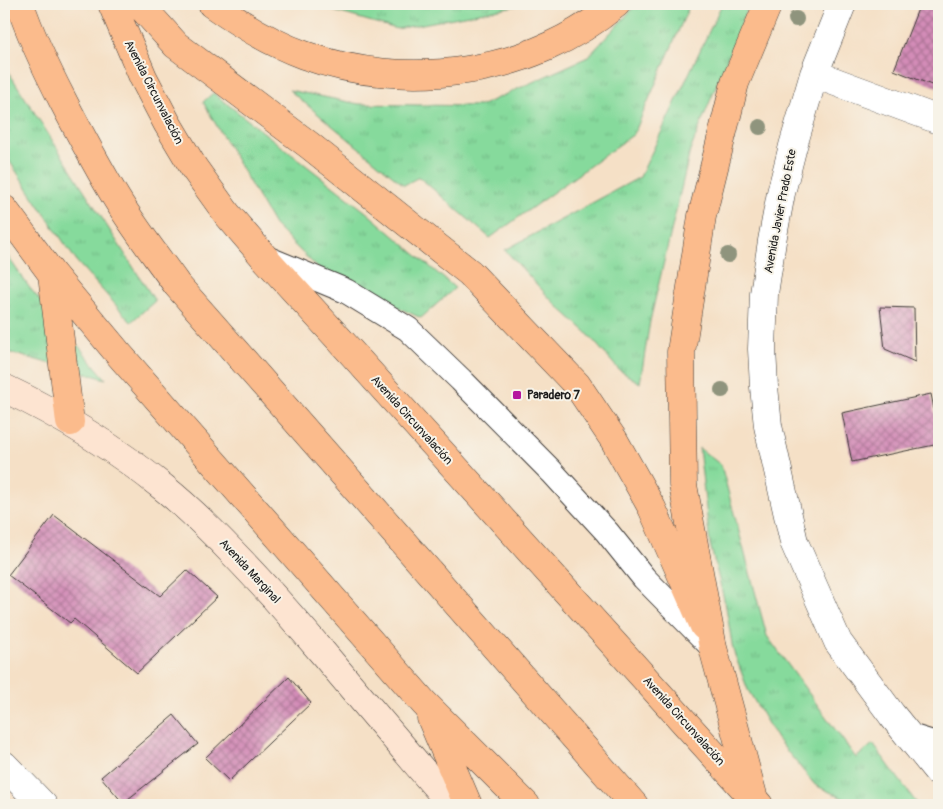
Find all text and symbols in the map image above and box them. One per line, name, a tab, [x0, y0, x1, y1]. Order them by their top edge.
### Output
street label: Avenida Circunvalación	[121, 38, 186, 147]
street label: Avenida Javier Prado Este	[761, 148, 800, 274]
street label: Avenida Circunvalación	[368, 373, 456, 468]
place label: Paradero 7	[527, 388, 581, 403]
marker: Paradero 7	[511, 389, 523, 401]
street label: Avenida Marginal	[216, 536, 283, 607]
street label: Avenida Circunvalación	[640, 674, 728, 769]

